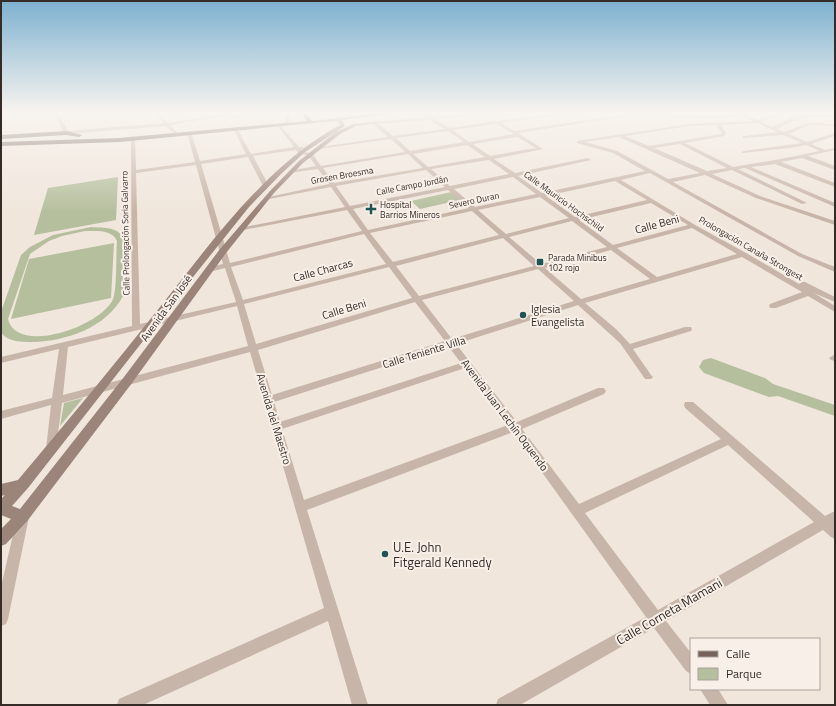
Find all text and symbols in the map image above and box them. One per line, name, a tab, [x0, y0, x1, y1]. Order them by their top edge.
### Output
street label: Grosen Broesma	[310, 163, 375, 187]
street label: Calle Mauricio Hochschild	[521, 168, 607, 235]
street label: Calle Prolongación Soria Galvarro	[117, 170, 133, 295]
street label: Calle Campo Jordán	[375, 172, 449, 198]
street label: Severo Duran	[448, 188, 500, 212]
place label: Hospital Barrios Mineros	[380, 198, 440, 221]
marker: Hospital Barrios Mineros	[365, 203, 377, 215]
street label: Calle Beni	[633, 210, 681, 238]
street label: Prolongación Canaña Strongest	[696, 213, 806, 284]
place label: Parada Minibus 102 rojo	[548, 251, 607, 274]
street label: Calle Charcas	[291, 254, 355, 286]
marker: Parada Minibus 102 rojo	[535, 257, 545, 267]
street label: Avenida San José	[136, 271, 196, 344]
street label: Calle Beni	[320, 295, 368, 323]
place label: Iglesia Evangelista	[531, 301, 585, 330]
marker: Iglesia Evangelista	[518, 310, 528, 320]
street label: Calle Teniente Villa	[381, 332, 468, 372]
street label: Avenida Juan Lechín Oquendo	[458, 356, 552, 474]
street label: Avenida del Maestro	[253, 372, 295, 467]
place label: U.E. John Fitgerald Kennedy	[393, 537, 492, 572]
marker: U.E. John Fitgerald Kennedy	[380, 549, 390, 559]
street label: Calle Corneta Mamani	[612, 572, 726, 650]
legend	[690, 638, 820, 690]
text: Calle	[726, 644, 750, 663]
text: Parque	[726, 664, 762, 683]

